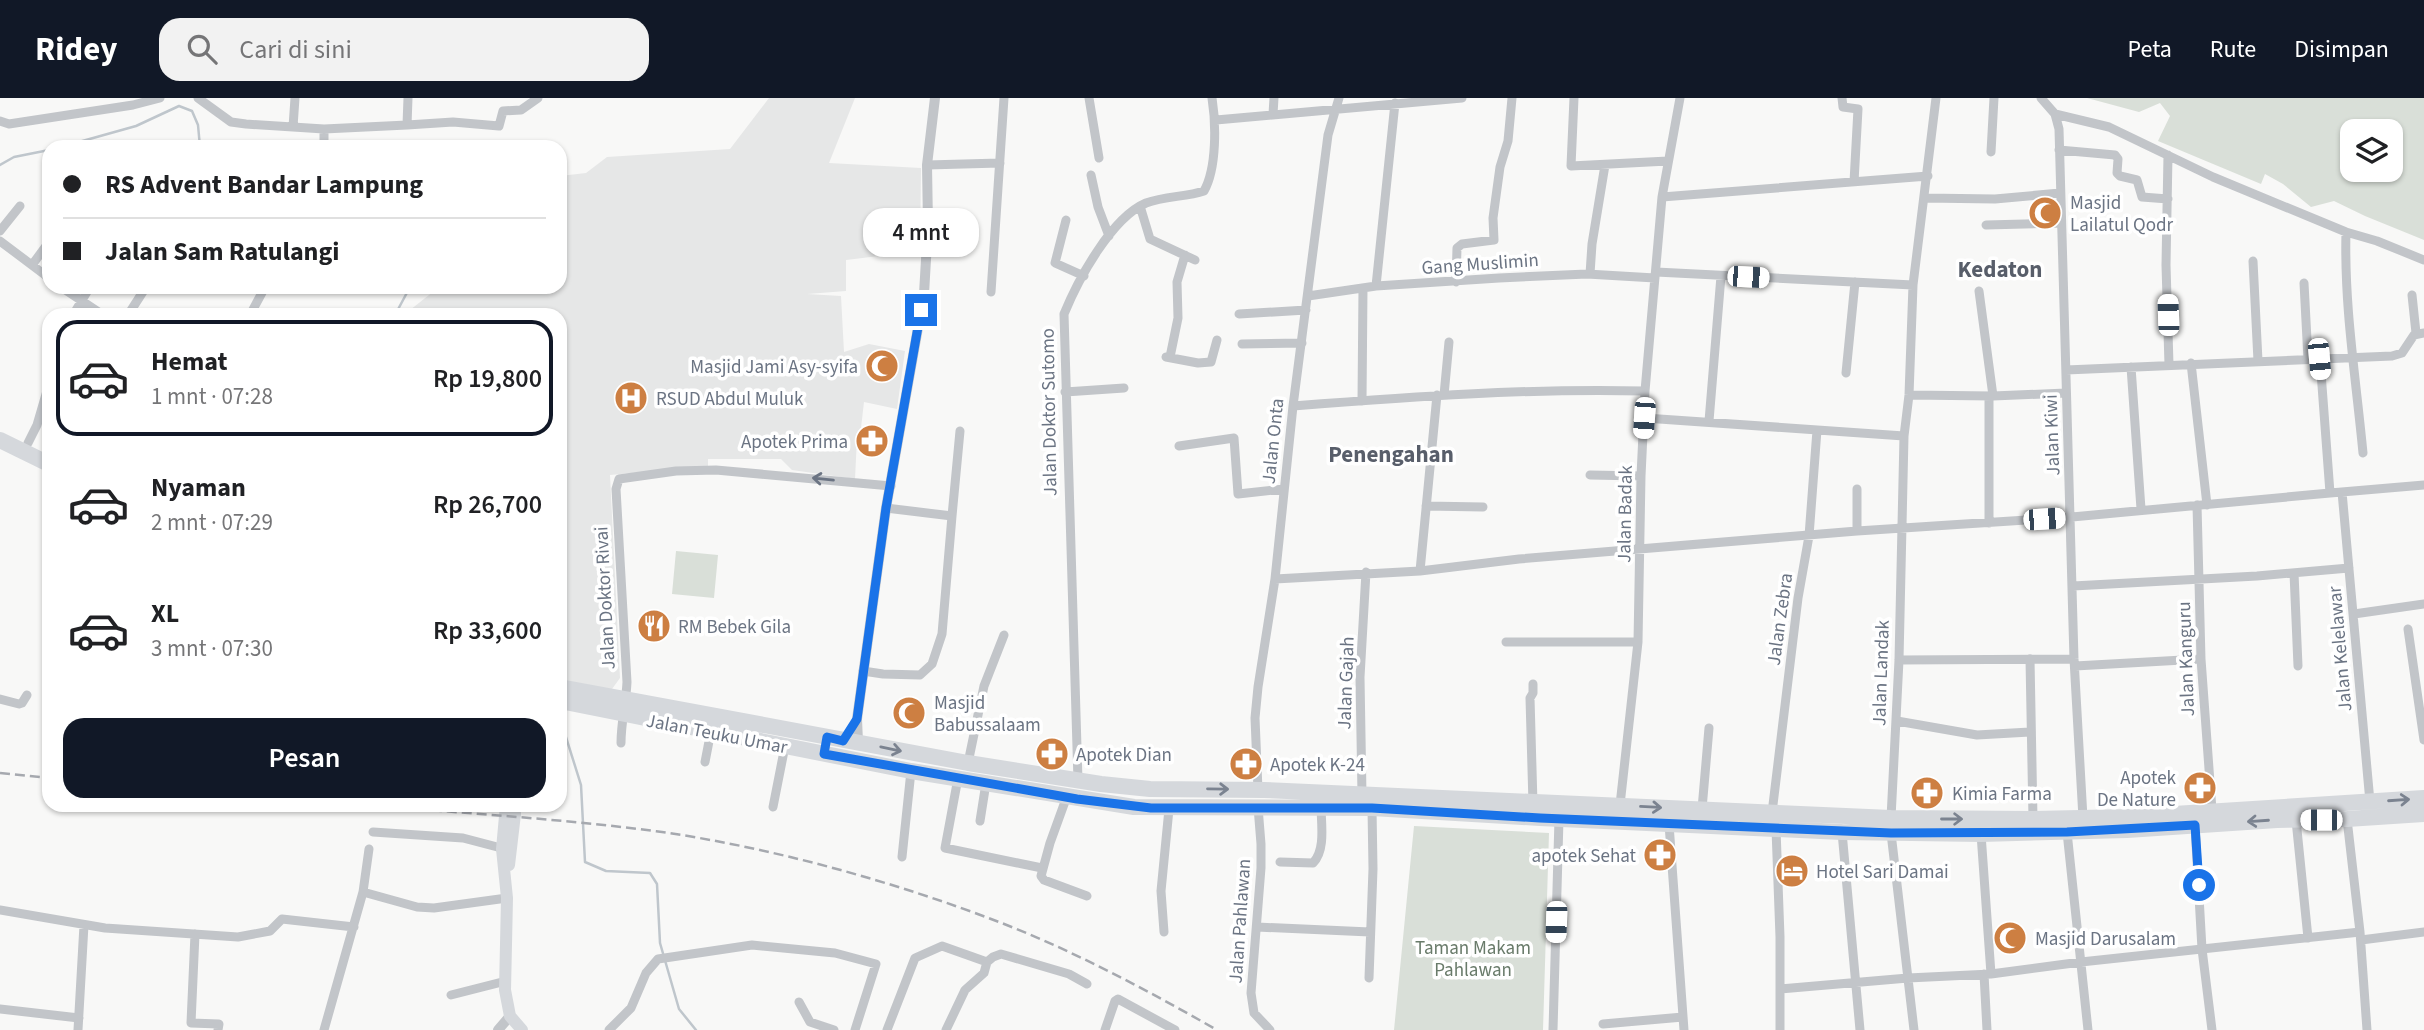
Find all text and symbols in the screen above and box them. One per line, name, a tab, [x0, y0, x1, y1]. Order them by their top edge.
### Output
search box	[159, 18, 649, 81]
text: Ridey	[35, 26, 117, 73]
icon: search	[183, 30, 221, 68]
text: Cari di sini	[239, 31, 352, 68]
text: Peta	[2127, 32, 2172, 67]
text: Rute	[2210, 32, 2256, 67]
text: Disimpan	[2294, 32, 2389, 67]
map controls	[2340, 119, 2403, 182]
button: layers	[2340, 119, 2403, 182]
text: RS Advent Bandar Lampung	[105, 166, 423, 203]
place label: Masjid Lailatul Qodr	[2070, 190, 2174, 239]
mosque icon: Masjid Lailatul Qodr	[2026, 194, 2064, 232]
callout: 4 mnt	[863, 208, 979, 258]
text: 4 mnt	[893, 216, 949, 249]
text: Jalan Sam Ratulangi	[105, 233, 340, 270]
street label: Gang Muslimin	[1421, 247, 1540, 282]
district label: Kedaton	[1958, 253, 2042, 286]
car	[1727, 265, 1770, 289]
route end	[905, 294, 937, 326]
car	[2157, 294, 2180, 336]
street label: Jalan Doktor Sutomo	[1035, 328, 1064, 496]
car	[2307, 337, 2332, 381]
text: Hemat	[151, 343, 227, 380]
icon: car	[67, 347, 130, 410]
mosque icon: Masjid Jami Asy-syifa	[863, 347, 901, 385]
place label: Masjid Jami Asy-syifa	[690, 354, 858, 381]
text: Rp 19,800	[433, 360, 542, 397]
hospital icon: RSUD Abdul Muluk	[612, 379, 650, 417]
text: 1 mnt · 07:28	[151, 380, 273, 413]
place label: RSUD Abdul Muluk	[656, 386, 804, 413]
street label: Jalan Kiwi	[2038, 394, 2067, 476]
car	[1633, 396, 1656, 440]
street label: Jalan Onta	[1256, 397, 1291, 485]
pharmacy icon: Apotek Prima	[853, 422, 891, 460]
place label: Apotek Prima	[741, 429, 848, 456]
district label: Penengahan	[1328, 438, 1454, 471]
street label: Jalan Badak	[1611, 464, 1640, 563]
text: Nyaman	[151, 469, 246, 506]
icon: car	[67, 473, 130, 536]
one-way arrow	[812, 473, 834, 486]
text: Rp 26,700	[433, 486, 542, 523]
text: 2 mnt · 07:29	[151, 506, 273, 539]
car	[2023, 507, 2066, 531]
street label: Jalan Doktor Rivai	[588, 526, 623, 670]
street label: Jalan Zebra	[1761, 571, 1800, 667]
street label: Jalan Kelelawar	[2322, 585, 2359, 713]
text: XL	[151, 595, 179, 632]
icon: car	[67, 599, 130, 662]
street label: Jalan Kanguru	[2171, 601, 2202, 717]
restaurant icon: RM Bebek Gila	[635, 607, 673, 645]
text: Rp 33,600	[433, 612, 542, 649]
place label: RM Bebek Gila	[678, 614, 791, 641]
street label: Jalan Landak	[1866, 619, 1897, 727]
text: 3 mnt · 07:30	[151, 632, 273, 665]
street label: Jalan Gajah	[1331, 636, 1362, 730]
place label: Masjid Babussalaam	[934, 690, 1041, 739]
mosque icon: Masjid Babussalaam	[890, 694, 928, 732]
street label: Jalan Teuku Umar	[644, 708, 790, 761]
button: Pesan	[63, 718, 546, 798]
pharmacy icon: Apotek Dian	[1033, 735, 1071, 773]
place label: Apotek Dian	[1076, 742, 1172, 769]
one-way arrow	[879, 743, 902, 757]
pharmacy icon: Apotek K-24	[1227, 745, 1265, 783]
place label: Apotek K-24	[1270, 752, 1365, 779]
place label: Apotek De Nature	[2097, 765, 2177, 814]
pharmacy icon: Apotek De Nature	[2181, 769, 2219, 807]
pharmacy icon: Kimia Farma	[1908, 774, 1946, 812]
place label: Kimia Farma	[1952, 781, 2052, 808]
one-way arrow	[1207, 783, 1230, 796]
one-way arrow	[2387, 793, 2410, 806]
one-way arrow	[1639, 800, 1662, 813]
car	[2301, 810, 2343, 831]
one-way arrow	[1940, 812, 1963, 826]
one-way arrow	[2247, 815, 2270, 828]
pharmacy icon: apotek Sehat	[1641, 836, 1679, 874]
place label: apotek Sehat	[1531, 843, 1637, 870]
hotel icon: Hotel Sari Damai	[1773, 852, 1811, 890]
street label: Jalan Pahlawan	[1223, 858, 1258, 984]
place label: Hotel Sari Damai	[1816, 859, 1949, 886]
route start	[2183, 869, 2215, 901]
car	[1545, 901, 1568, 943]
mosque icon: Masjid Darusalam	[1991, 919, 2029, 957]
place label: Masjid Darusalam	[2035, 926, 2176, 953]
park label: Taman Makam Pahlawan	[1415, 935, 1531, 984]

